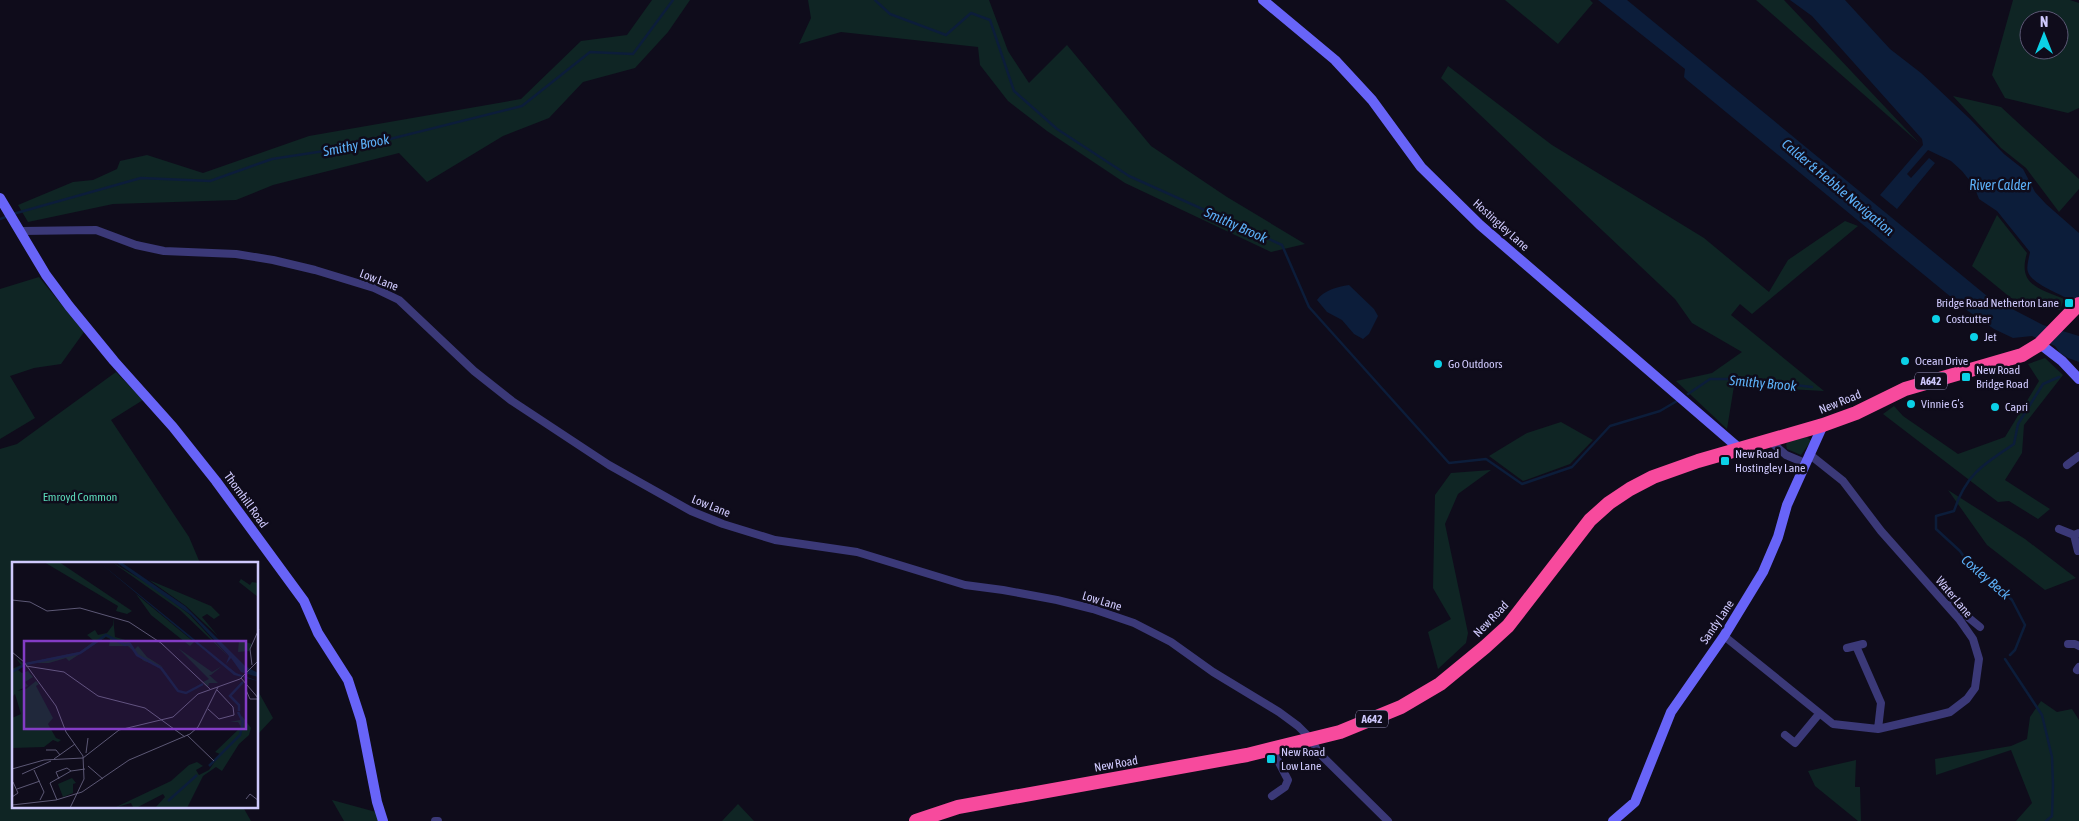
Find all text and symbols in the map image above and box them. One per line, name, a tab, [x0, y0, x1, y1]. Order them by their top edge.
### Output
north arrow	[2019, 10, 2069, 60]
text: N	[2040, 14, 2048, 30]
water label: Smithy Brook	[320, 131, 391, 159]
water label: Calder & Hebble Navigation	[1779, 135, 1897, 239]
water label: River Calder	[1969, 177, 2032, 193]
street label: Hostingley Lane	[1470, 196, 1532, 254]
water label: Smithy Brook	[1201, 204, 1271, 246]
street label: Low Lane	[358, 266, 400, 294]
place label: Bridge Road Netherton Lane	[1936, 296, 2059, 310]
marker: Bridge Road Netherton Lane	[2063, 297, 2075, 309]
place label: Costcutter	[1946, 312, 1991, 326]
marker: Costcutter	[1930, 313, 1942, 325]
place label: Jet	[1984, 330, 1997, 344]
marker: Jet	[1968, 331, 1980, 343]
place label: Ocean Drive	[1915, 354, 1968, 368]
marker: Ocean Drive	[1899, 355, 1911, 367]
place label: Go Outdoors	[1448, 357, 1503, 371]
marker: Go Outdoors	[1432, 358, 1444, 370]
place label: New Road Bridge Road	[1976, 363, 2029, 391]
marker: New Road Bridge Road	[1960, 371, 1972, 383]
water label: Smithy Brook	[1728, 372, 1798, 394]
road number: A642	[1915, 372, 1947, 390]
street label: New Road	[1817, 387, 1863, 417]
place label: Vinnie G’s	[1921, 397, 1964, 411]
marker: Vinnie G’s	[1905, 398, 1917, 410]
place label: Capri	[2005, 400, 2028, 414]
marker: Capri	[1989, 401, 2001, 413]
place label: New Road Hostingley Lane	[1735, 447, 1806, 475]
marker: New Road Hostingley Lane	[1719, 455, 1731, 467]
street label: Thornhill Road	[221, 469, 271, 531]
park label: Emroyd Common	[43, 490, 117, 504]
street label: Low Lane	[690, 492, 732, 520]
water label: Coxley Beck	[1958, 551, 2014, 603]
inset map	[12, 562, 259, 808]
street label: Water Lane	[1933, 574, 1975, 620]
street label: Low Lane	[1081, 588, 1123, 614]
street label: Sandy Lane	[1697, 597, 1737, 647]
street label: New Road	[1471, 598, 1511, 640]
road number: A642	[1356, 711, 1388, 728]
place label: New Road Low Lane	[1281, 745, 1325, 773]
street label: New Road	[1093, 753, 1139, 775]
marker: New Road Low Lane	[1265, 753, 1277, 765]

